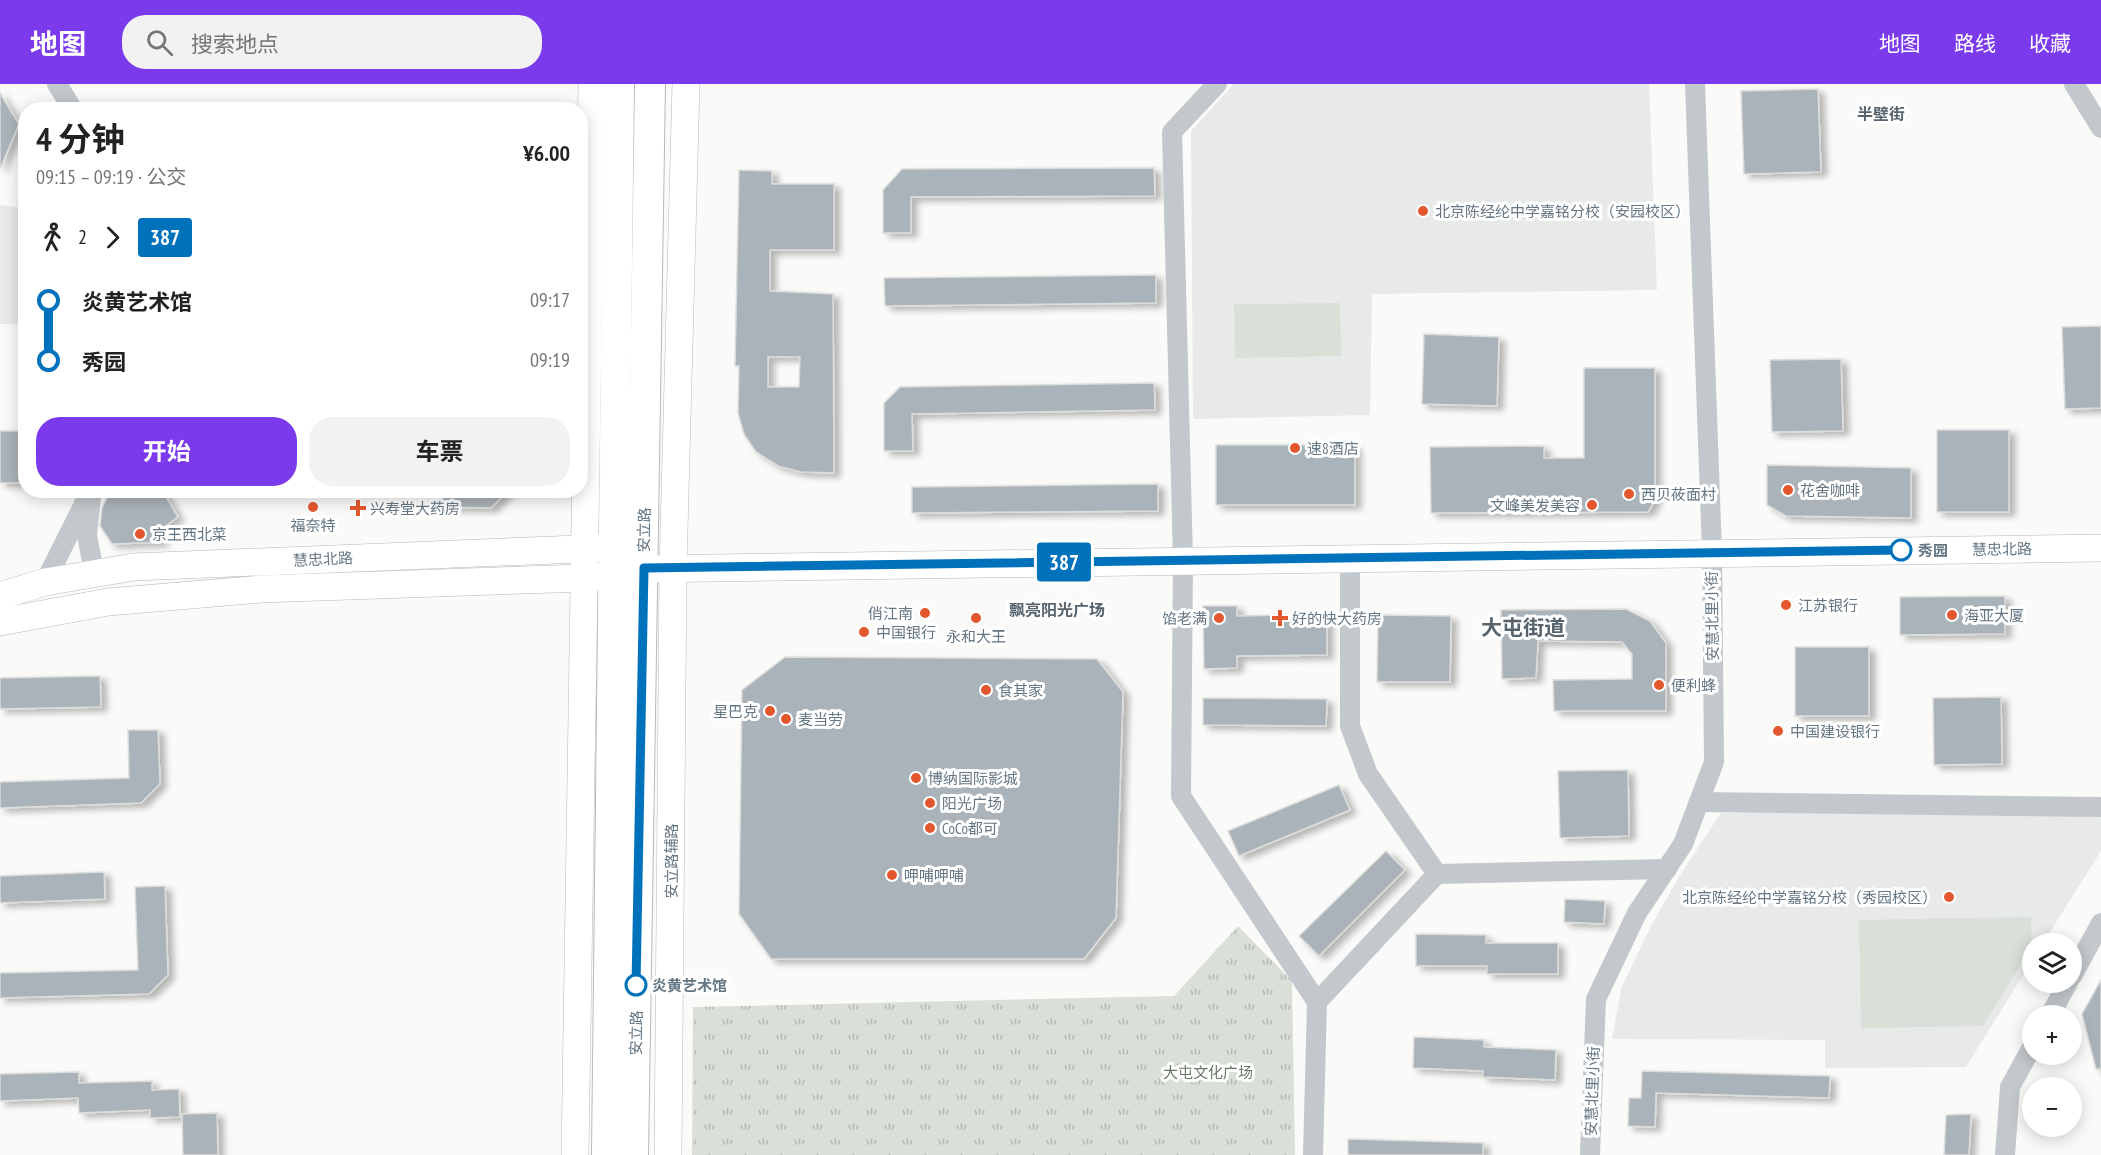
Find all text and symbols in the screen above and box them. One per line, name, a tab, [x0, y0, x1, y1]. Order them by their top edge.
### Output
search box	[122, 15, 542, 69]
text: 地图	[30, 25, 86, 62]
icon: search	[143, 26, 176, 59]
text: 搜索地点	[191, 30, 279, 58]
text: 地图	[1879, 30, 1921, 57]
text: 路线	[1954, 30, 1996, 57]
text: 收藏	[2029, 30, 2071, 57]
district label: 半壁街	[1857, 104, 1905, 124]
text: 4 分钟	[36, 117, 125, 160]
text: ¥6.00	[523, 139, 570, 167]
text: 09:15 – 09:19 · 公交	[36, 164, 187, 190]
place label: 北京陈经纶中学嘉铭分校（安园校区）	[1435, 202, 1690, 221]
marker: 北京陈经纶中学嘉铭分校（安园校区）	[1416, 204, 1430, 218]
icon: walk	[36, 221, 69, 254]
icon: forward	[96, 221, 129, 254]
text: 2	[78, 224, 87, 250]
text: 387	[150, 224, 180, 251]
text: 09:17	[530, 287, 570, 313]
text: 炎黄艺术馆	[82, 288, 192, 316]
text: 09:19	[530, 347, 570, 373]
text: 秀园	[82, 348, 126, 376]
button: 开始	[36, 417, 297, 486]
button: 车票	[309, 417, 570, 486]
place label: 速8酒店	[1307, 439, 1359, 458]
marker: 速8酒店	[1288, 441, 1302, 455]
place label: 花舍咖啡	[1800, 481, 1860, 500]
marker: 花舍咖啡	[1781, 483, 1795, 497]
place label: 西贝莜面村	[1641, 485, 1716, 504]
marker: 西贝莜面村	[1622, 487, 1636, 501]
place label: 文峰美发美容	[1490, 496, 1580, 515]
marker: 文峰美发美容	[1585, 498, 1599, 512]
place label: 兴寿堂大药房	[370, 499, 460, 518]
marker: 福奈特	[306, 500, 320, 514]
marker: 兴寿堂大药房	[351, 501, 365, 515]
street label: 安立路	[634, 507, 654, 553]
place label: 福奈特	[290, 516, 336, 535]
place label: 京王西北菜	[152, 525, 227, 544]
marker: 京王西北菜	[133, 527, 147, 541]
marker: 秀园	[1890, 539, 1912, 561]
street label: 慧忠北路	[1972, 539, 2032, 559]
place label: 秀园	[1918, 541, 1948, 560]
line badge: 387	[1030, 542, 1098, 582]
street label: 慧忠北路	[293, 548, 353, 570]
text: 387	[1049, 549, 1079, 576]
street label: 安慧北里小街	[1702, 571, 1722, 661]
place label: 江苏银行	[1798, 596, 1858, 615]
marker: 江苏银行	[1779, 598, 1793, 612]
district label: 飘亮阳光广场	[1009, 600, 1105, 620]
place label: 俏江南	[868, 604, 913, 623]
marker: 俏江南	[918, 606, 932, 620]
place label: 海亚大厦	[1964, 606, 2024, 625]
marker: 海亚大厦	[1945, 608, 1959, 622]
place label: 馅老满	[1162, 609, 1207, 628]
place label: 好的快大药房	[1292, 609, 1382, 628]
marker: 永和大王	[969, 611, 983, 625]
marker: 馅老满	[1212, 611, 1226, 625]
marker: 好的快大药房	[1273, 611, 1287, 625]
district label: 大屯街道	[1481, 614, 1565, 641]
place label: 中国银行	[876, 623, 936, 642]
marker: 中国银行	[857, 625, 871, 639]
place label: 永和大王	[946, 627, 1006, 646]
place label: 便利蜂	[1671, 676, 1716, 695]
marker: 便利蜂	[1652, 678, 1666, 692]
place label: 食其家	[998, 681, 1043, 700]
marker: 食其家	[979, 683, 993, 697]
place label: 星巴克	[713, 702, 758, 721]
marker: 星巴克	[763, 704, 777, 718]
place label: 麦当劳	[798, 710, 843, 729]
marker: 麦当劳	[779, 712, 793, 726]
place label: 中国建设银行	[1790, 722, 1880, 741]
marker: 中国建设银行	[1771, 724, 1785, 738]
place label: 博纳国际影城	[928, 769, 1018, 788]
marker: 博纳国际影城	[909, 771, 923, 785]
place label: 阳光广场	[942, 794, 1002, 813]
marker: 阳光广场	[923, 796, 937, 810]
place label: CoCo都可	[942, 819, 998, 838]
marker: CoCo都可	[923, 821, 937, 835]
street label: 安立路辅路	[662, 823, 681, 899]
place label: 呷哺呷哺	[904, 866, 964, 885]
marker: 呷哺呷哺	[885, 868, 899, 882]
place label: 北京陈经纶中学嘉铭分校（秀园校区）	[1682, 888, 1937, 907]
marker: 北京陈经纶中学嘉铭分校（秀园校区）	[1942, 890, 1956, 904]
map controls	[2022, 933, 2082, 1137]
button: layers	[2022, 933, 2082, 993]
marker: 炎黄艺术馆	[625, 974, 647, 996]
place label: 炎黄艺术馆	[652, 976, 727, 995]
button: +	[2022, 1005, 2082, 1065]
street label: 安立路	[626, 1010, 646, 1056]
street label: 安慧北里小街	[1581, 1046, 1603, 1136]
park label: 大屯文化广场	[1163, 1063, 1253, 1082]
button: −	[2022, 1077, 2082, 1137]

